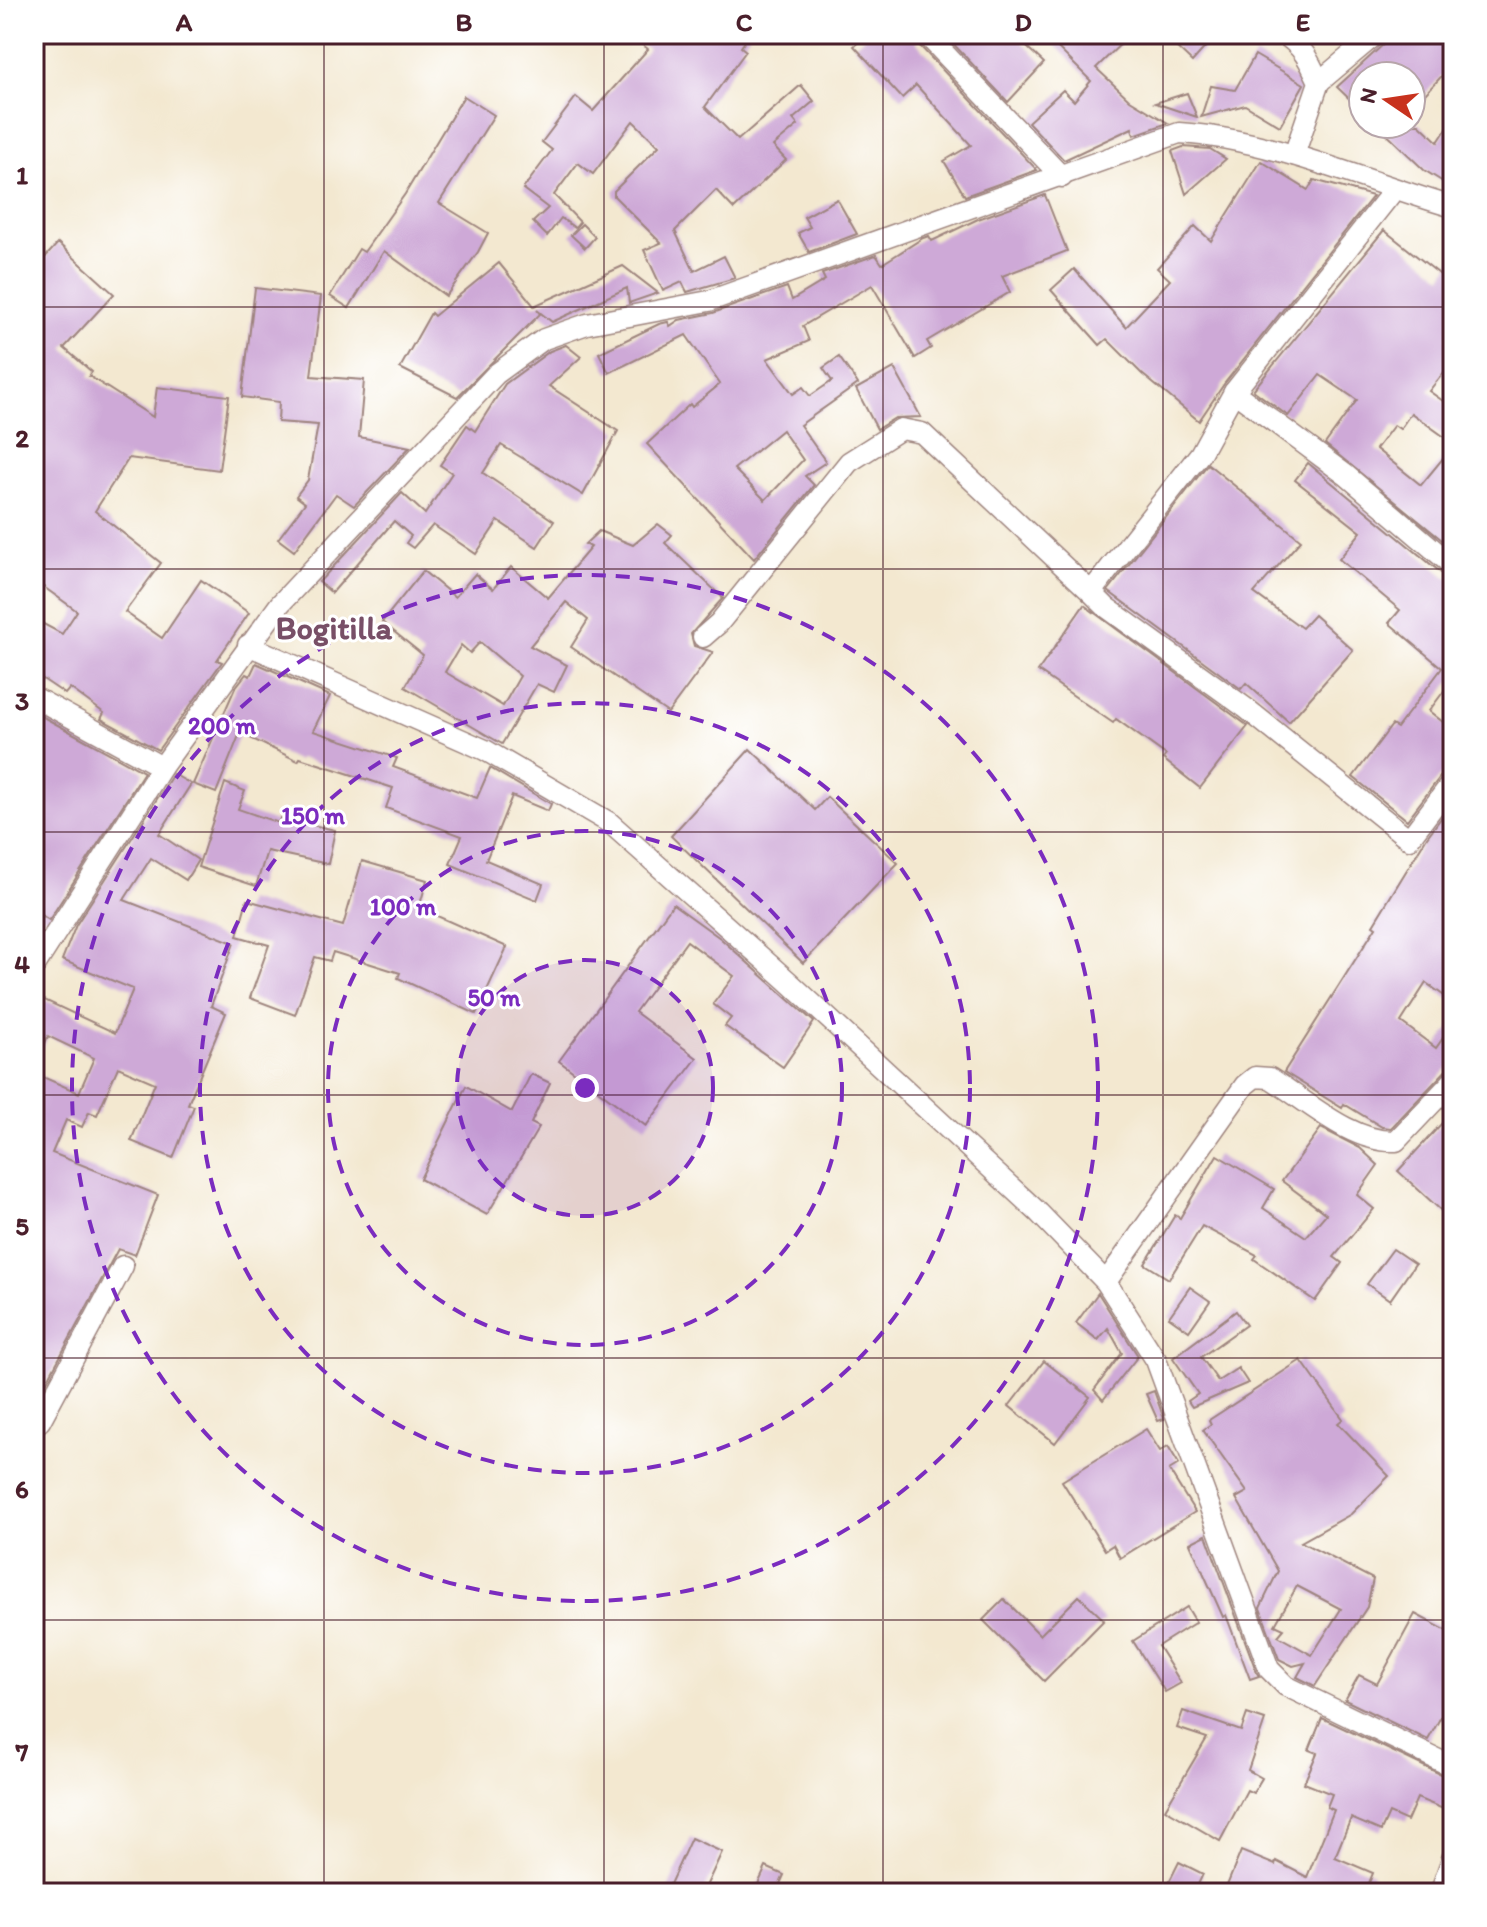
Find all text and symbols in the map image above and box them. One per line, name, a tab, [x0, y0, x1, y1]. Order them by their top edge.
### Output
text: A	[175, 6, 193, 38]
text: B	[456, 6, 473, 38]
text: C	[736, 6, 753, 38]
text: D	[1014, 6, 1032, 38]
text: E	[1296, 6, 1310, 38]
north arrow	[1347, 60, 1427, 140]
text: N	[1353, 85, 1383, 106]
text: 1	[16, 159, 28, 191]
text: 2	[15, 422, 29, 454]
district label: Bogitilla	[276, 609, 393, 647]
text: 3	[15, 685, 29, 717]
text: 200 m	[188, 711, 257, 740]
text: 150 m	[281, 801, 346, 830]
text: 100 m	[370, 892, 437, 921]
text: 4	[14, 948, 30, 980]
text: 50 m	[468, 983, 521, 1012]
centre of rings	[571, 1074, 599, 1102]
text: 5	[15, 1210, 29, 1242]
text: 6	[15, 1473, 29, 1505]
text: 7	[15, 1736, 29, 1768]

